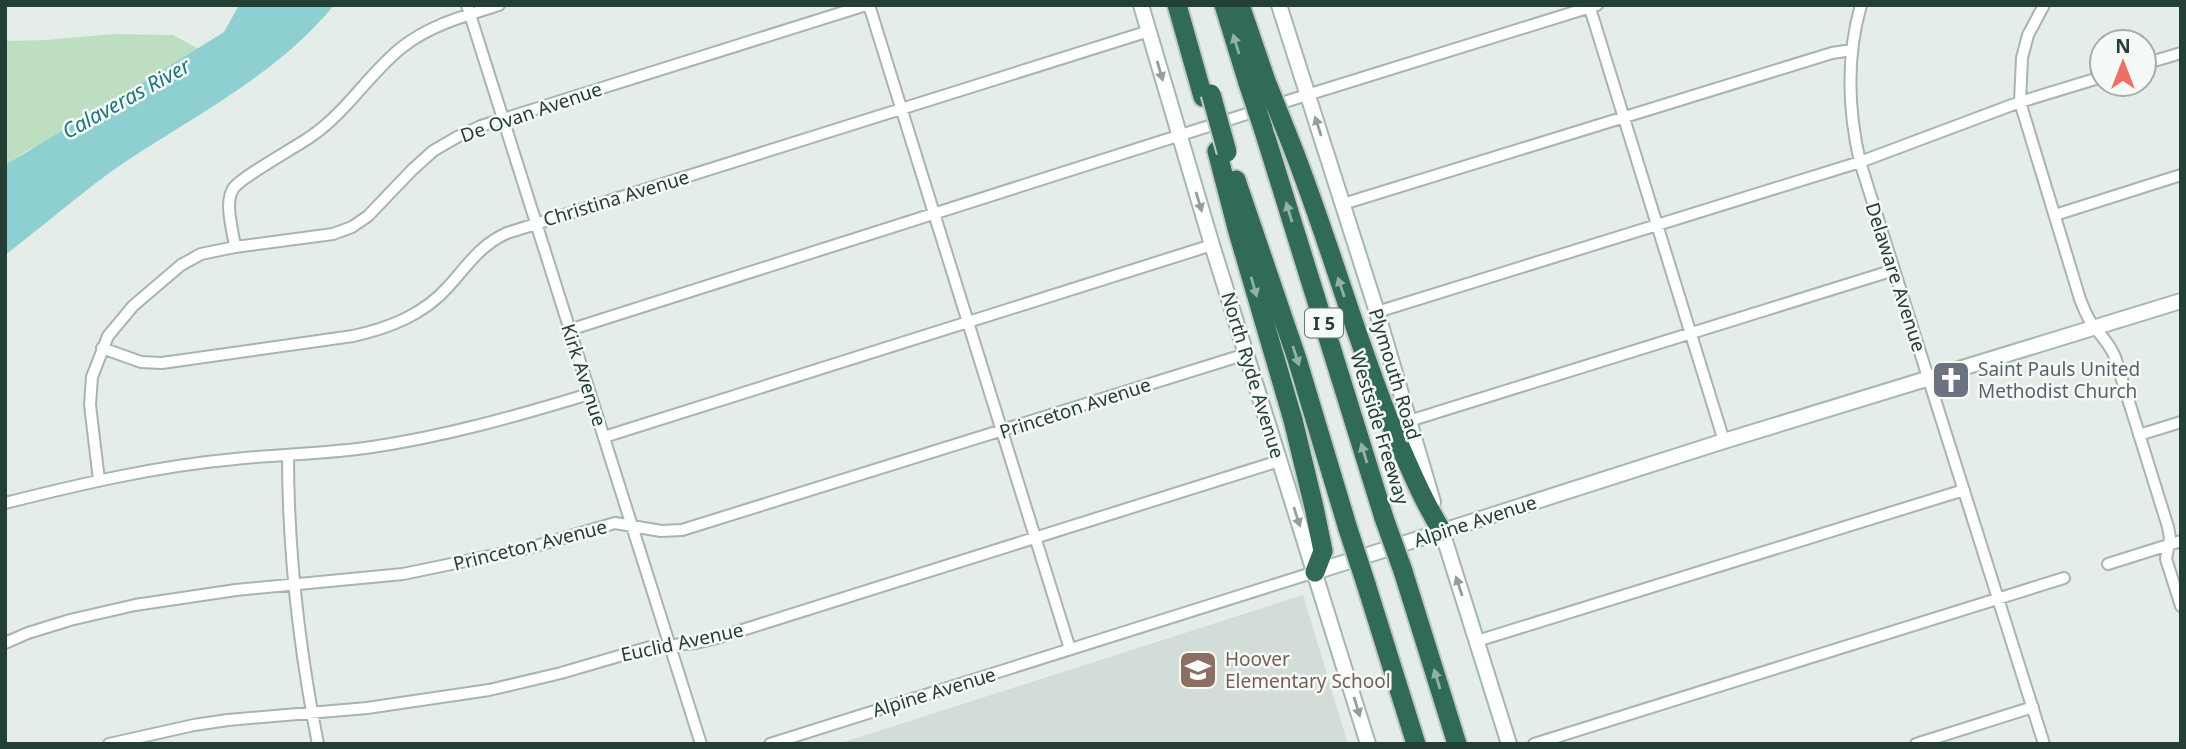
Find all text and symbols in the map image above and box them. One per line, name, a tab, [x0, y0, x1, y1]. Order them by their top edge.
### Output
north arrow	[2088, 28, 2158, 98]
one-way arrow	[1230, 33, 1241, 54]
text: N	[2115, 33, 2131, 59]
water label: Calaveras River	[57, 50, 196, 145]
one-way arrow	[1156, 60, 1166, 81]
street label: De Ovan Avenue	[457, 76, 605, 148]
one-way arrow	[1312, 116, 1322, 137]
street label: Christina Avenue	[540, 163, 692, 233]
one-way arrow	[1194, 192, 1205, 213]
street label: Delaware Avenue	[1860, 199, 1932, 355]
one-way arrow	[1283, 202, 1294, 223]
one-way arrow	[1250, 277, 1260, 298]
one-way arrow	[1335, 277, 1346, 298]
street label: North Ryde Avenue	[1215, 289, 1291, 461]
street label: Plymouth Road	[1363, 305, 1427, 443]
road number: I 5	[1305, 309, 1343, 338]
street label: Kirk Avenue	[555, 320, 613, 430]
one-way arrow	[1291, 346, 1301, 367]
street label: Westside Freeway	[1344, 348, 1416, 508]
place label: Saint Pauls United Methodist Church	[1978, 356, 2140, 404]
church icon: Saint Pauls United Methodist Church	[1930, 359, 1972, 401]
street label: Princeton Avenue	[996, 371, 1154, 445]
one-way arrow	[1358, 442, 1369, 463]
street label: Alpine Avenue	[1410, 489, 1540, 553]
one-way arrow	[1292, 506, 1303, 527]
street label: Princeton Avenue	[450, 513, 610, 577]
one-way arrow	[1454, 575, 1464, 596]
street label: Euclid Avenue	[618, 616, 746, 668]
place label: Hoover Elementary School	[1225, 646, 1391, 694]
school or university icon: Hoover Elementary School	[1177, 649, 1219, 691]
street label: Alpine Avenue	[869, 661, 999, 723]
one-way arrow	[1431, 668, 1441, 689]
one-way arrow	[1352, 697, 1363, 718]

